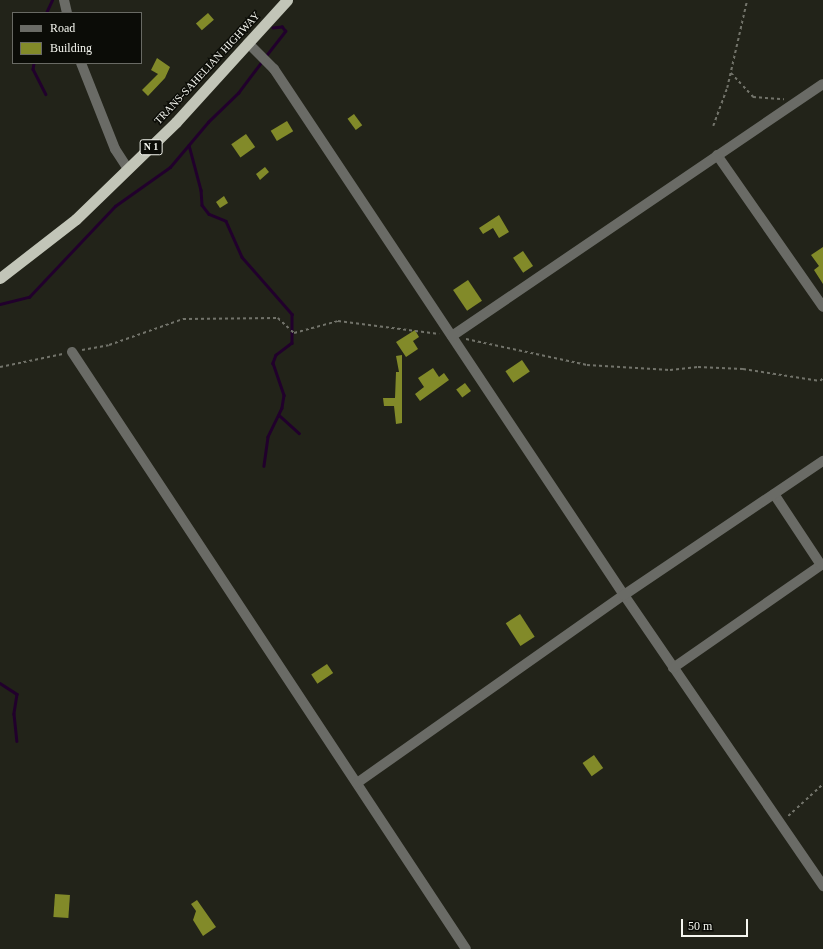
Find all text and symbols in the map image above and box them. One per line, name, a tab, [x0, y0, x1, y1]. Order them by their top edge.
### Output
street label: TRANS-SAHELIAN HIGHWAY	[151, 9, 263, 127]
legend	[12, 12, 142, 64]
text: Road	[50, 21, 75, 35]
text: Building	[50, 41, 92, 55]
road number: N 1	[139, 139, 163, 155]
scale bar	[683, 911, 750, 937]
text: 50 m	[688, 919, 712, 933]

